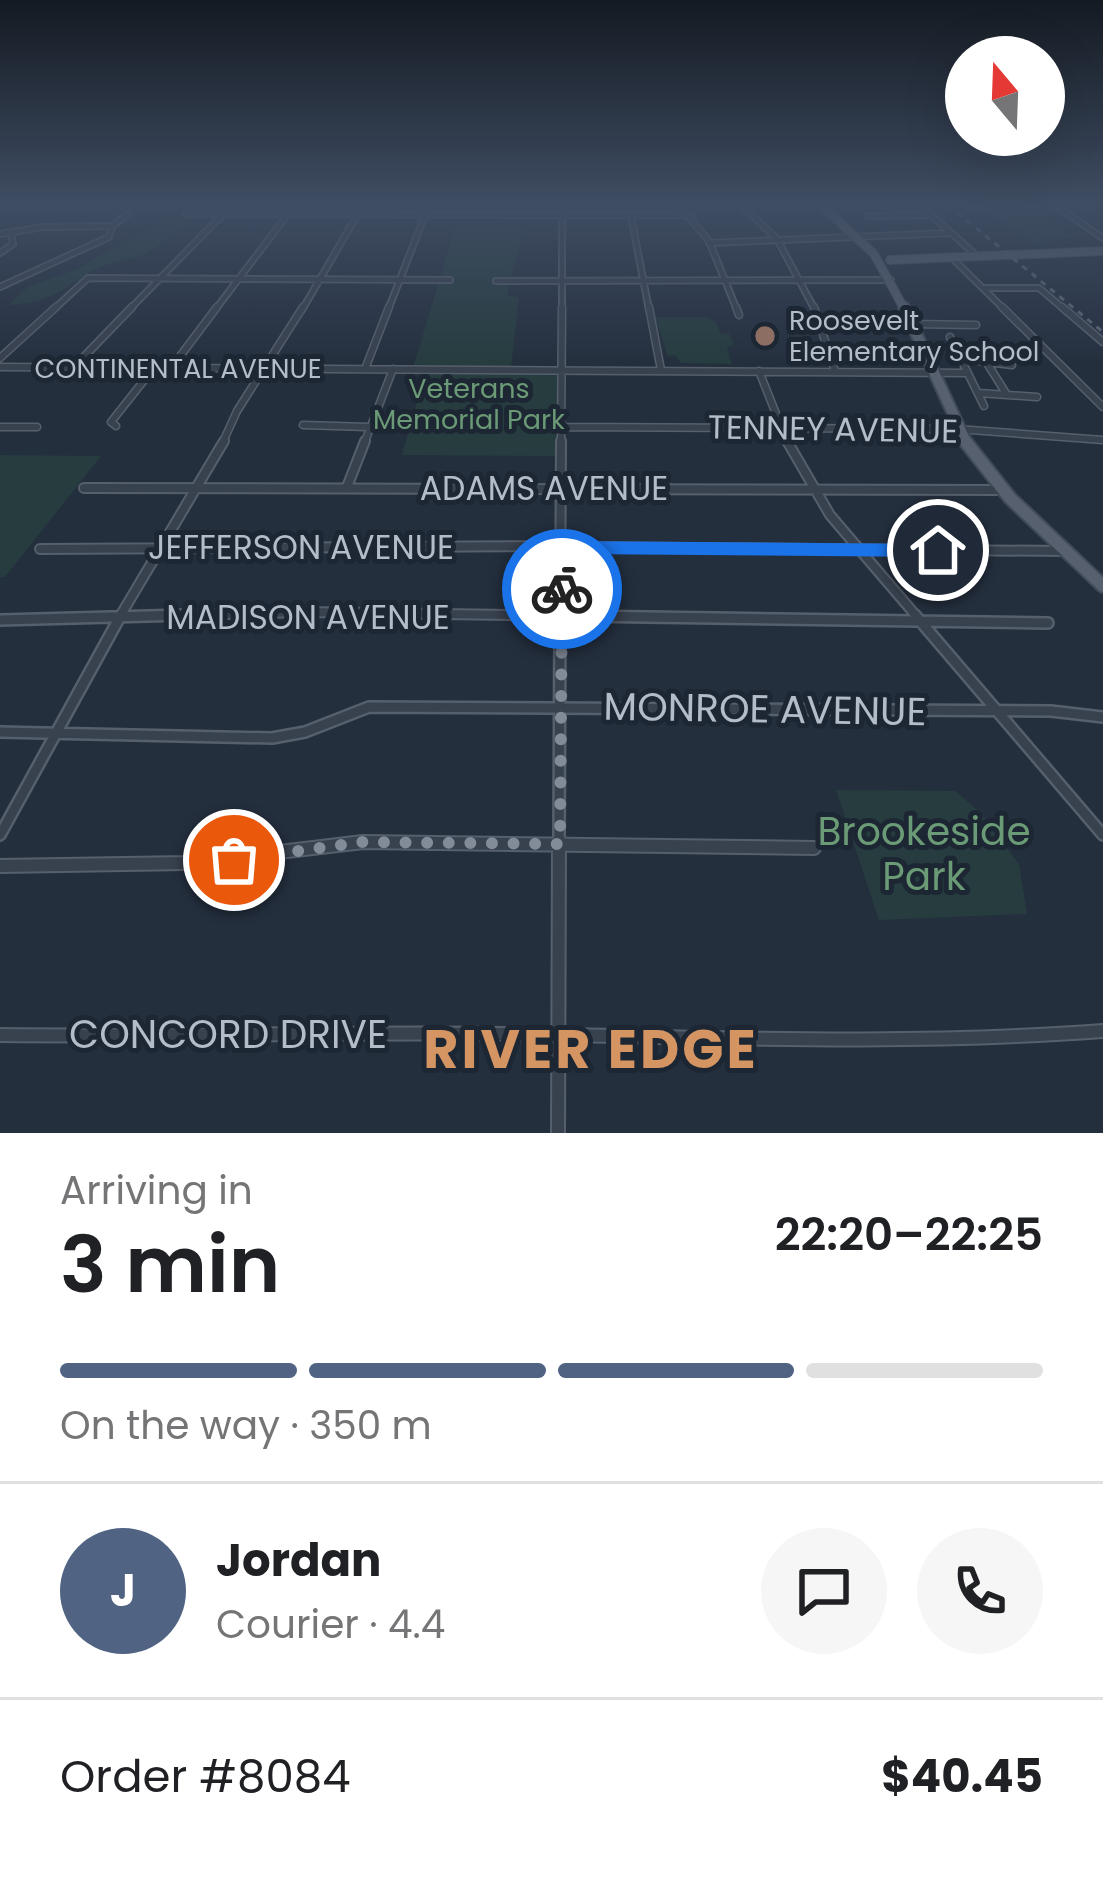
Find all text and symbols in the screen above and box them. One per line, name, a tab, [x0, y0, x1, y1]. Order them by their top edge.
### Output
north arrow	[945, 36, 1065, 156]
map controls	[945, 36, 1065, 156]
place label: Roosevelt Elementary School	[789, 302, 1039, 370]
marker: Roosevelt Elementary School	[752, 323, 778, 349]
street label: CONTINENTAL AVENUE	[34, 350, 322, 387]
park label: Veterans Memorial Park	[373, 370, 565, 438]
street label: TENNEY AVENUE	[708, 403, 958, 455]
street label: ADAMS AVENUE	[420, 465, 668, 512]
pin	[887, 499, 989, 601]
icon: home	[905, 517, 971, 583]
street label: JEFFERSON AVENUE	[148, 524, 454, 571]
courier	[502, 529, 622, 649]
icon: bike	[529, 556, 595, 622]
street label: MADISON AVENUE	[166, 594, 450, 641]
street label: MONROE AVENUE	[603, 679, 927, 739]
park label: Brookeside Park	[817, 804, 1031, 904]
pin	[183, 809, 285, 911]
icon: bag	[201, 827, 267, 893]
street label: CONCORD DRIVE	[69, 1007, 387, 1062]
district label: RIVER EDGE	[423, 1011, 759, 1087]
text: Arriving in	[60, 1163, 253, 1218]
text: 22:20–22:25	[775, 1203, 1043, 1266]
text: 3 min	[60, 1210, 280, 1319]
text: On the way · 350 m	[60, 1398, 432, 1453]
button: chat	[761, 1528, 887, 1654]
button: phone	[917, 1528, 1043, 1654]
text: Jordan	[216, 1529, 381, 1592]
text: J	[110, 1559, 136, 1622]
text: Courier · 4.4	[216, 1597, 445, 1652]
text: Order #8084	[60, 1745, 350, 1808]
text: $40.45	[881, 1745, 1043, 1808]

